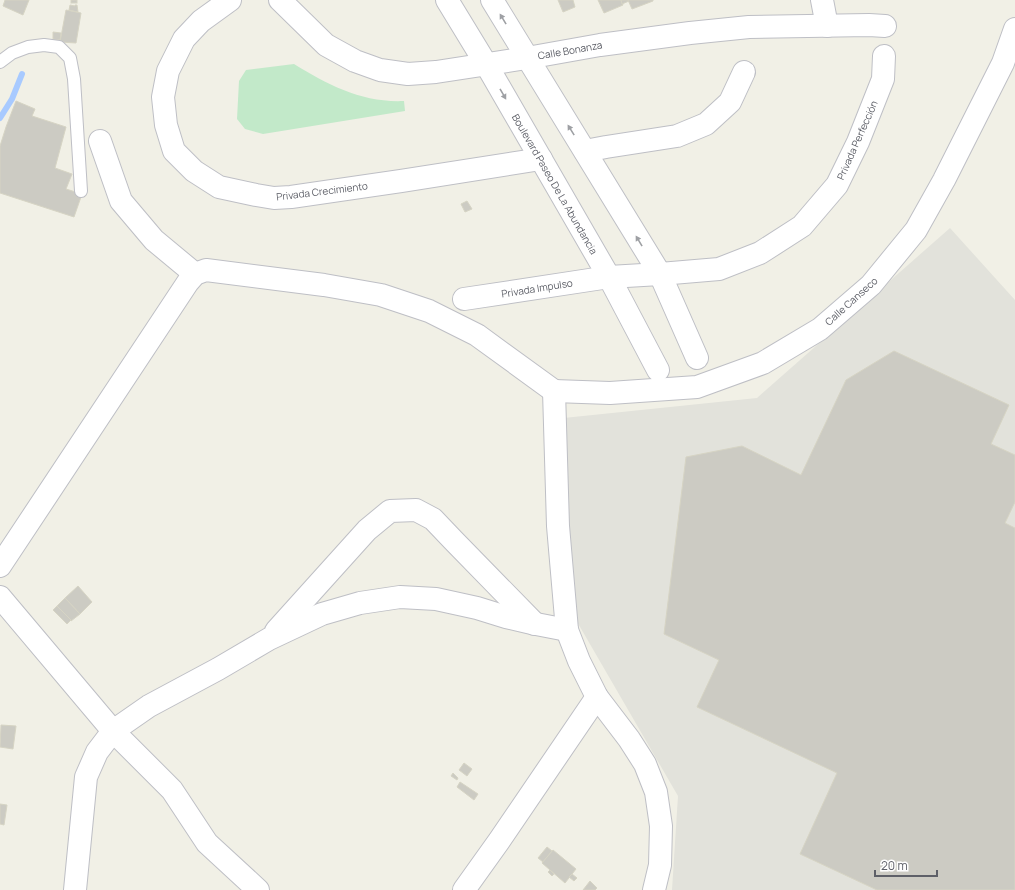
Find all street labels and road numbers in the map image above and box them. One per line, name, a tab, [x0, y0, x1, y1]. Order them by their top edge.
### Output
street label: Calle Bonanza	[537, 37, 603, 63]
street label: Privada Perfección	[833, 98, 881, 182]
street label: Boulevard Paseo De La Abundancia	[509, 111, 601, 257]
street label: Privada Crecimiento	[275, 178, 369, 204]
street label: Calle Canseco	[822, 274, 880, 328]
street label: Privada Impulso	[500, 275, 574, 301]

